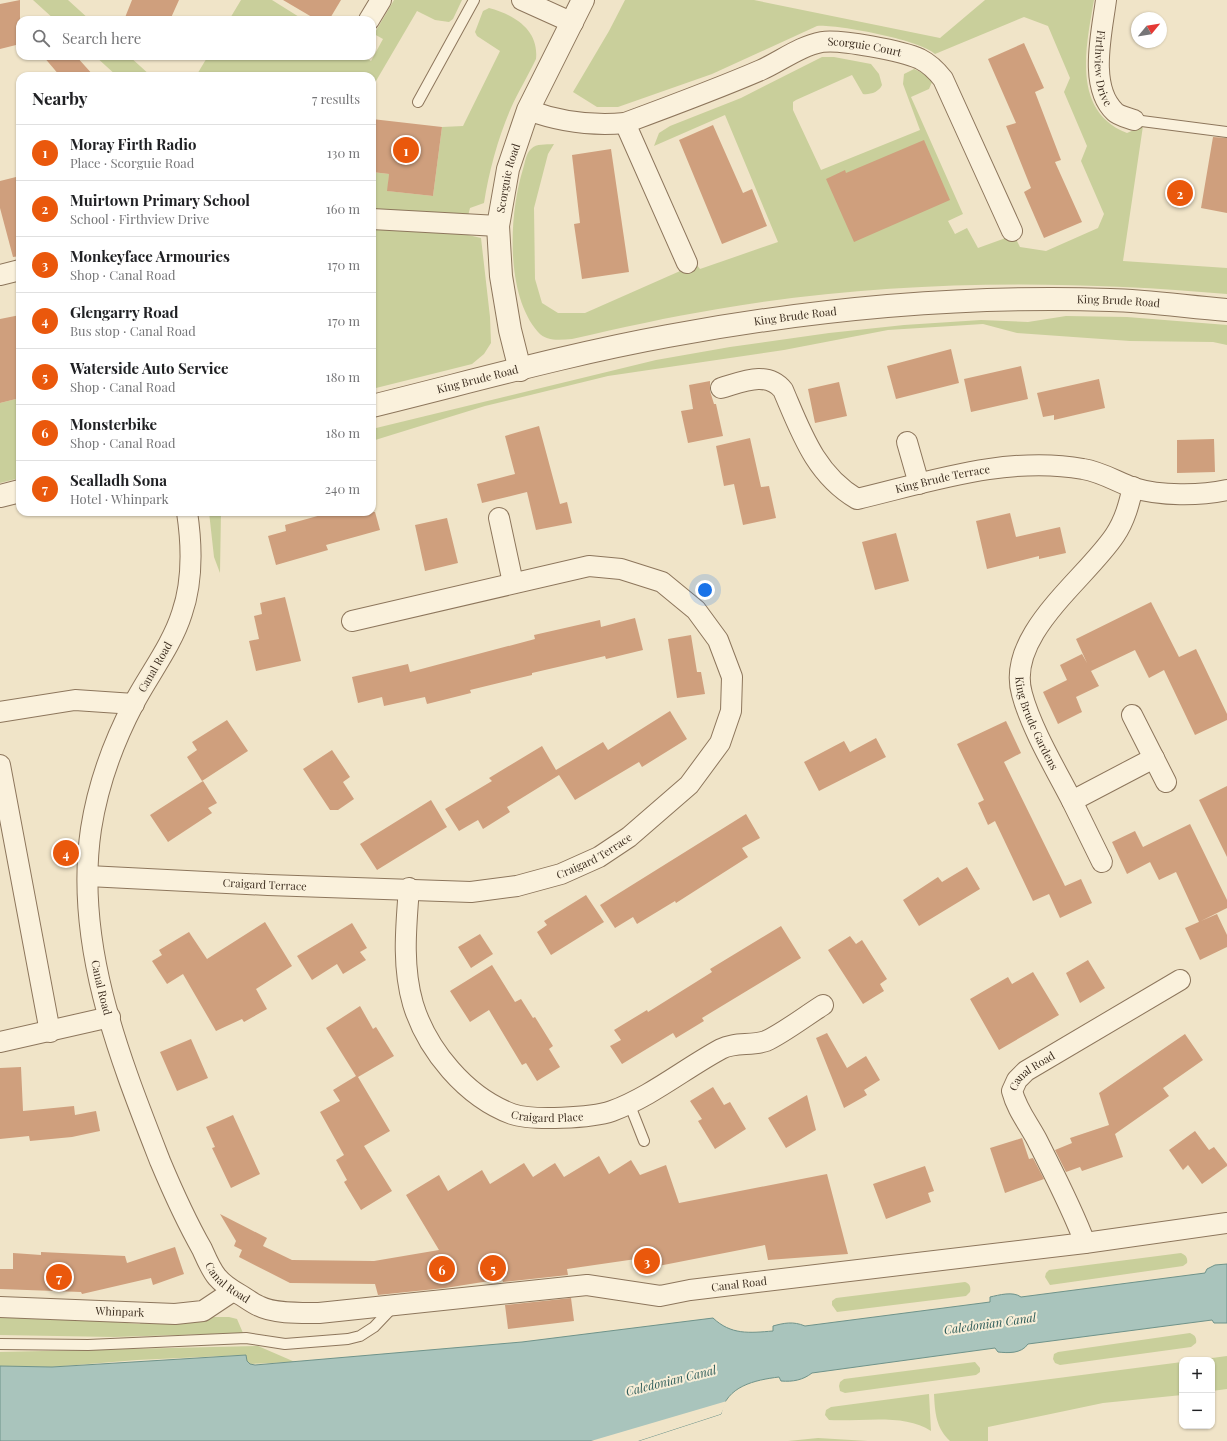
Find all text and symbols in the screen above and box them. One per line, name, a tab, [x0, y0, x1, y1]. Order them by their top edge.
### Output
north arrow	[1131, 12, 1167, 48]
search box	[16, 16, 376, 60]
icon: search	[30, 27, 52, 49]
text: Search here	[62, 28, 141, 48]
street label: Firthview Drive	[1092, 29, 1116, 109]
street label: Scorguie Court	[827, 33, 903, 60]
text: Nearby	[32, 87, 87, 109]
text: 7 results	[312, 90, 360, 107]
text: Moray Firth Radio	[70, 134, 196, 154]
pin: 1	[393, 135, 419, 165]
street label: Scorguie Road	[492, 141, 523, 214]
text: 1	[43, 144, 47, 161]
text: 130 m	[327, 144, 360, 161]
text: Place · Scorguie Road	[70, 154, 194, 171]
pin: 2	[1167, 178, 1193, 208]
text: Muirtown Primary School	[70, 190, 250, 210]
text: 2	[42, 200, 48, 217]
text: 160 m	[326, 200, 360, 217]
text: School · Firthview Drive	[70, 210, 209, 227]
text: Monkeyface Armouries	[70, 246, 230, 266]
text: 3	[42, 256, 48, 273]
text: 170 m	[327, 256, 360, 273]
text: Shop · Canal Road	[70, 266, 175, 283]
street label: King Brude Road	[1077, 291, 1161, 310]
text: Glengarry Road	[70, 302, 178, 322]
street label: King Brude Road	[753, 303, 838, 329]
text: 4	[42, 312, 48, 329]
text: 170 m	[327, 312, 360, 329]
text: Bus stop · Canal Road	[70, 322, 196, 339]
text: Waterside Auto Service	[70, 358, 229, 378]
street label: King Brude Road	[435, 361, 520, 396]
text: 5	[42, 368, 48, 385]
text: 180 m	[326, 368, 360, 385]
text: Shop · Canal Road	[70, 378, 175, 395]
text: Monsterbike	[70, 414, 157, 434]
text: 6	[41, 424, 49, 441]
text: 180 m	[326, 424, 360, 441]
text: Shop · Canal Road	[70, 434, 175, 451]
street label: King Brude Terrace	[894, 461, 991, 496]
text: Sealladh Sona	[70, 470, 167, 490]
text: 7	[42, 480, 48, 497]
text: 240 m	[325, 480, 360, 497]
text: Hotel · Whinpark	[70, 490, 169, 507]
your location	[695, 580, 715, 600]
street label: Canal Road	[134, 638, 175, 695]
street label: King Brude Gardens	[1013, 676, 1062, 772]
street label: Craigard Terrace	[555, 829, 635, 882]
pin: 4	[53, 838, 79, 868]
street label: Craigard Terrace	[222, 875, 308, 893]
street label: Canal Road	[88, 959, 116, 1017]
street label: Canal Road	[1005, 1047, 1058, 1093]
street label: Craigard Place	[510, 1106, 584, 1125]
pin: 3	[634, 1246, 660, 1276]
pin: 5	[480, 1253, 506, 1283]
pin: 6	[429, 1254, 455, 1284]
street label: Canal Road	[202, 1259, 254, 1306]
pin: 7	[46, 1262, 72, 1292]
street label: Canal Road	[710, 1273, 768, 1294]
street label: Whinpark	[94, 1303, 145, 1320]
water label: Caledonian Canal	[943, 1309, 1038, 1337]
map controls	[1179, 1357, 1215, 1429]
button: +	[1179, 1357, 1215, 1393]
water label: Caledonian Canal	[624, 1361, 718, 1399]
button: −	[1179, 1393, 1215, 1429]

